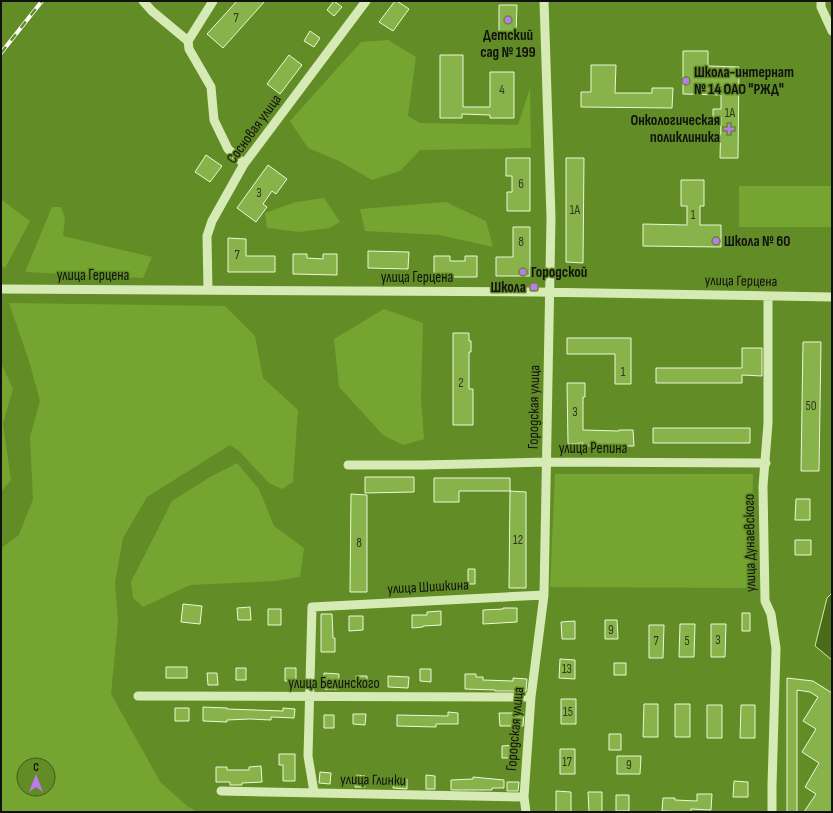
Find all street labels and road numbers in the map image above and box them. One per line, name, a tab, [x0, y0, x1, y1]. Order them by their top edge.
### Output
street label: Сосновая улица	[222, 90, 286, 167]
street label: улица Герцена	[57, 266, 130, 285]
street label: улица Герцена	[381, 268, 454, 287]
street label: улица Герцена	[704, 271, 778, 291]
street label: Городская улица	[524, 365, 544, 449]
street label: улица Репина	[559, 439, 628, 458]
street label: улица Дунаевского	[740, 494, 760, 592]
street label: улица Шишкина	[387, 575, 469, 599]
street label: улица Белинского	[288, 674, 380, 693]
street label: Городская улица	[502, 686, 528, 772]
street label: улица Глинки	[340, 770, 406, 790]

